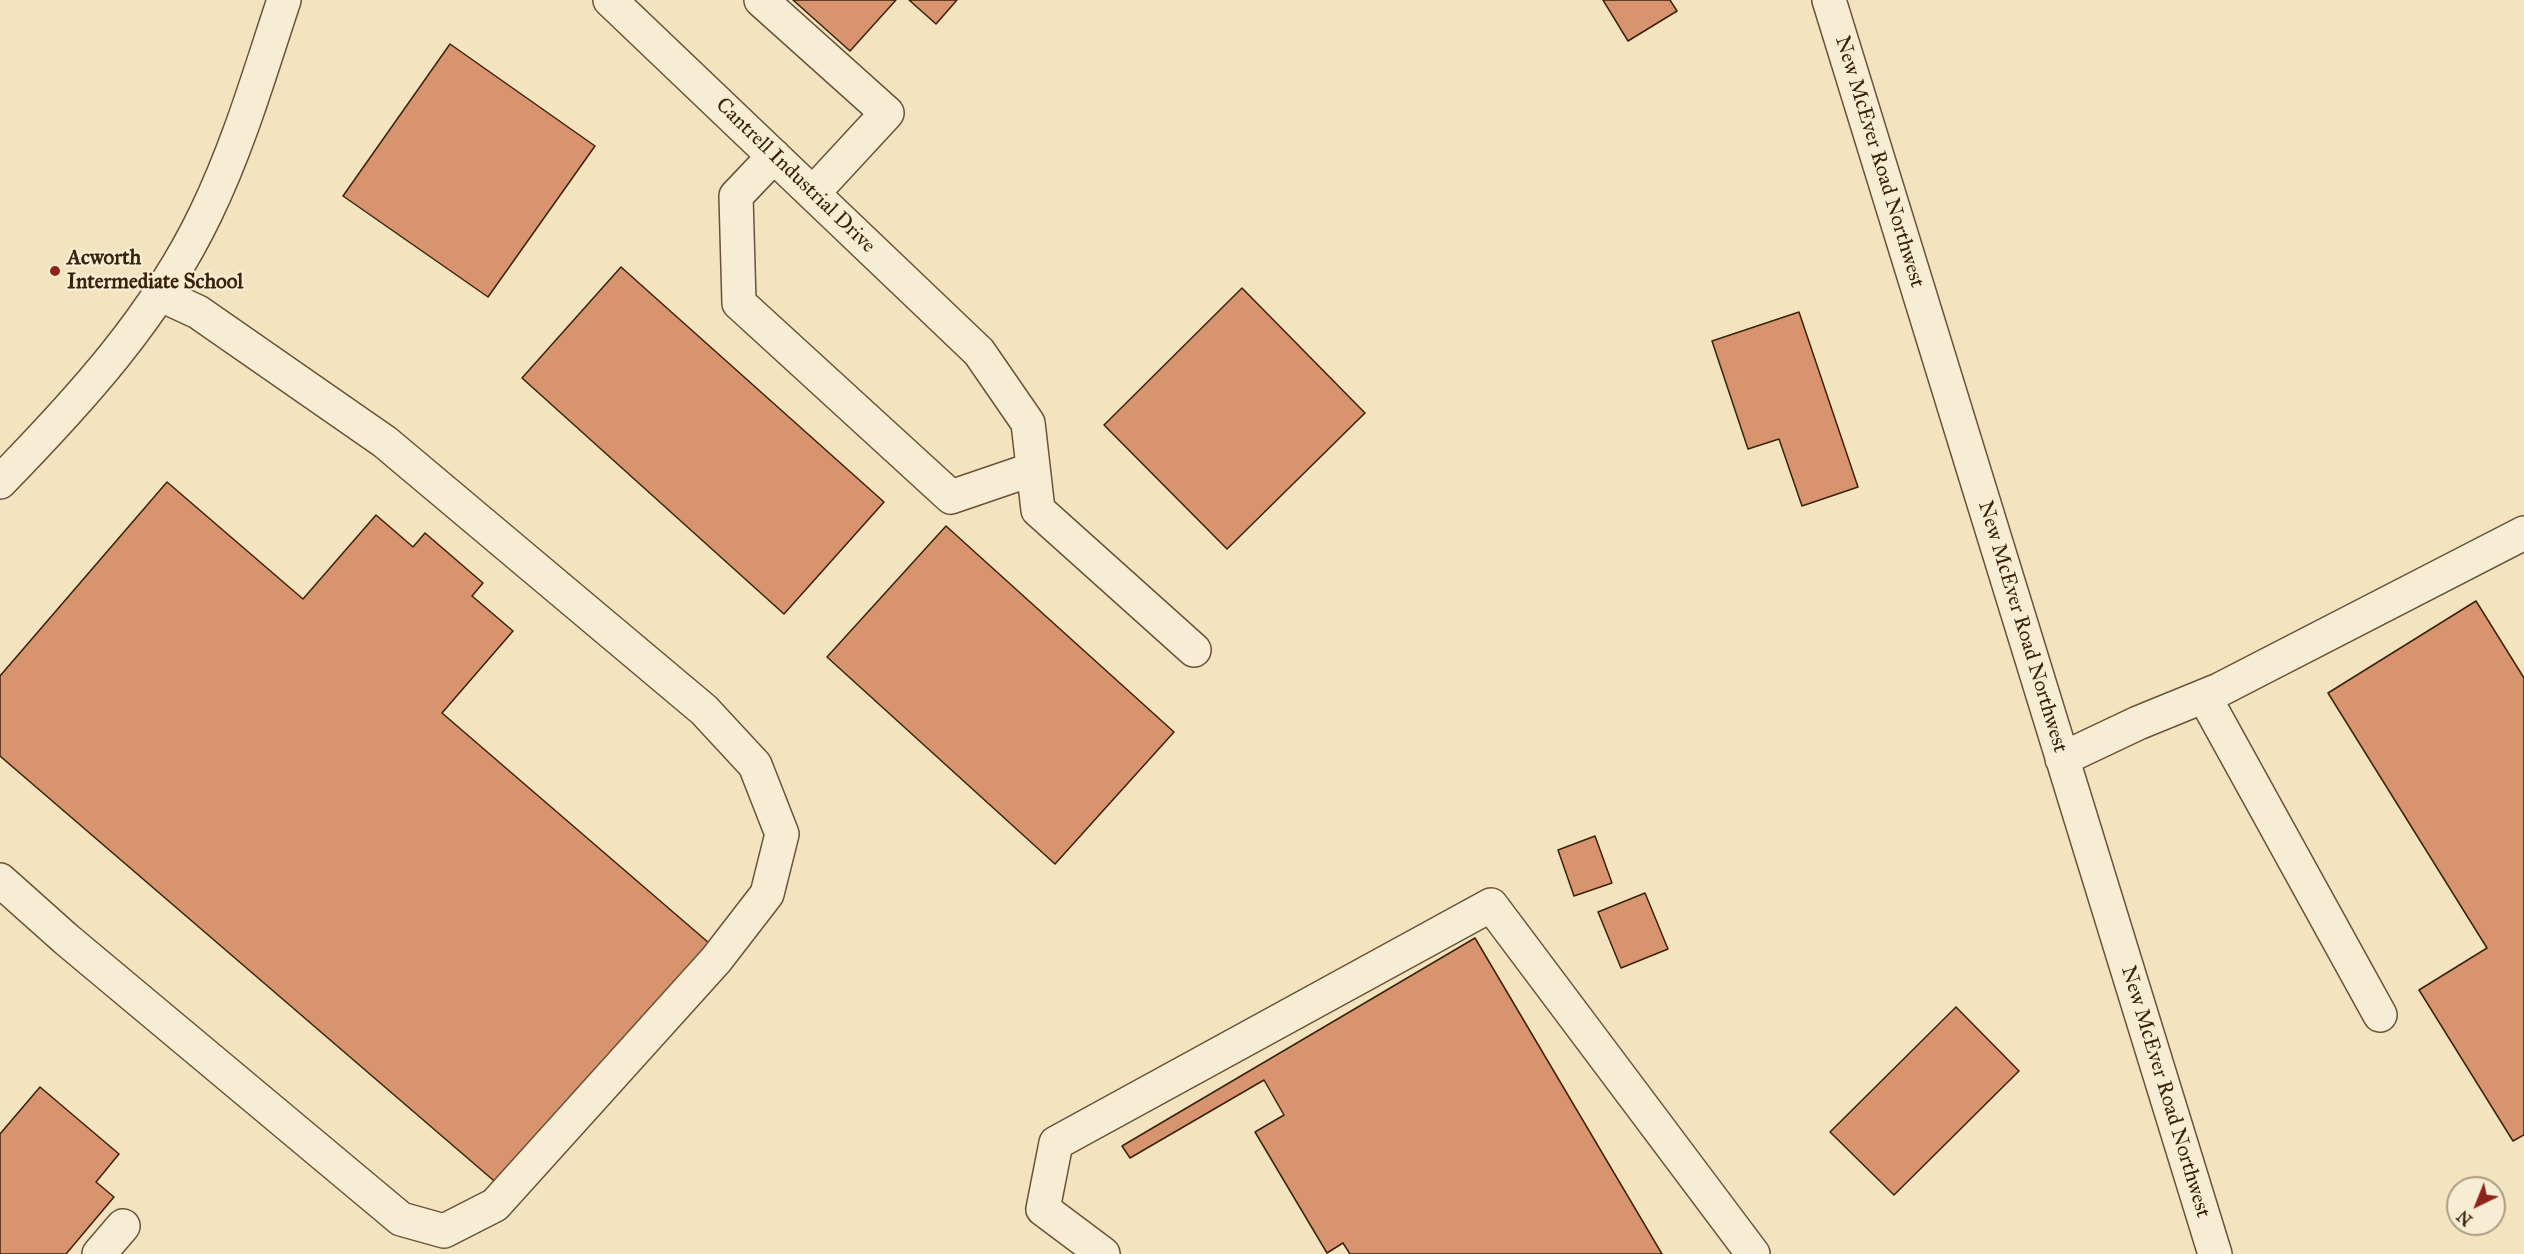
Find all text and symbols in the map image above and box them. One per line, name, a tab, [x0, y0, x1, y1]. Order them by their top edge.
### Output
street label: New McEver Road Northwest	[1829, 33, 1929, 291]
street label: Cantrell Industrial Drive	[710, 93, 880, 259]
place label: Acworth Intermediate School	[67, 246, 243, 296]
marker: Acworth Intermediate School	[48, 264, 62, 278]
street label: New McEver Road Northwest	[1972, 498, 2072, 756]
street label: New McEver Road Northwest	[2115, 963, 2215, 1221]
north arrow	[2446, 1176, 2506, 1236]
text: N	[2453, 1206, 2476, 1230]

